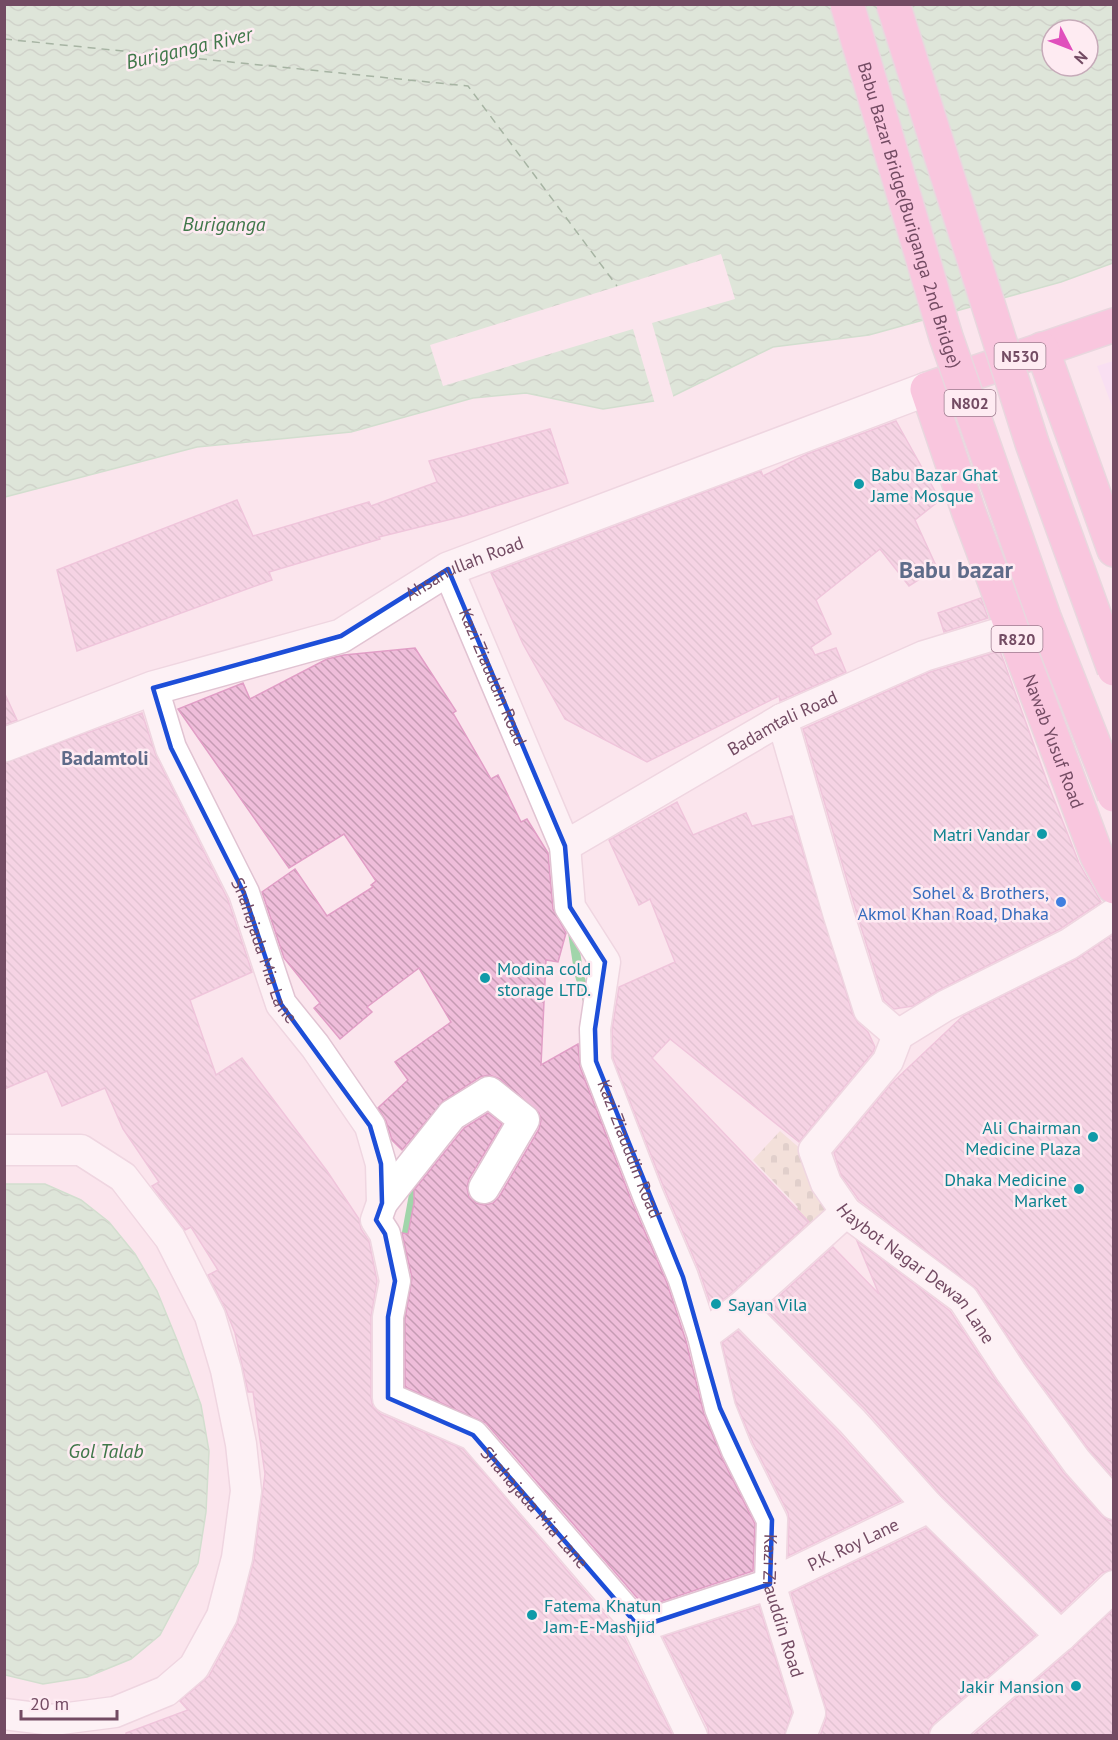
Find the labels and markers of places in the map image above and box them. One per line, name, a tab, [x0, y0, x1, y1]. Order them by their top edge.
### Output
place label: Babu Bazar Ghat Jame Mosque	[870, 463, 998, 507]
marker: Babu Bazar Ghat Jame Mosque	[852, 477, 866, 491]
place label: Matri Vandar	[933, 823, 1030, 846]
marker: Matri Vandar	[1035, 827, 1049, 841]
place label: Sohel & Brothers, Akmol Khan Road, Dhaka	[857, 881, 1049, 925]
marker: Sohel & Brothers, Akmol Khan Road, Dhaka	[1054, 895, 1068, 909]
place label: Modina cold storage LTD.	[497, 957, 591, 1001]
marker: Modina cold storage LTD.	[478, 971, 492, 985]
place label: Ali Chairman Medicine Plaza	[965, 1116, 1081, 1160]
marker: Ali Chairman Medicine Plaza	[1086, 1130, 1100, 1144]
place label: Dhaka Medicine Market	[944, 1168, 1067, 1212]
marker: Dhaka Medicine Market	[1072, 1182, 1086, 1196]
place label: Sayan Vila	[728, 1293, 807, 1316]
marker: Sayan Vila	[709, 1297, 723, 1311]
place label: Fatema Khatun Jam-E-Mashjid	[543, 1594, 661, 1638]
marker: Fatema Khatun Jam-E-Mashjid	[525, 1608, 539, 1622]
place label: Jakir Mansion	[960, 1675, 1064, 1698]
marker: Jakir Mansion	[1069, 1679, 1083, 1693]

